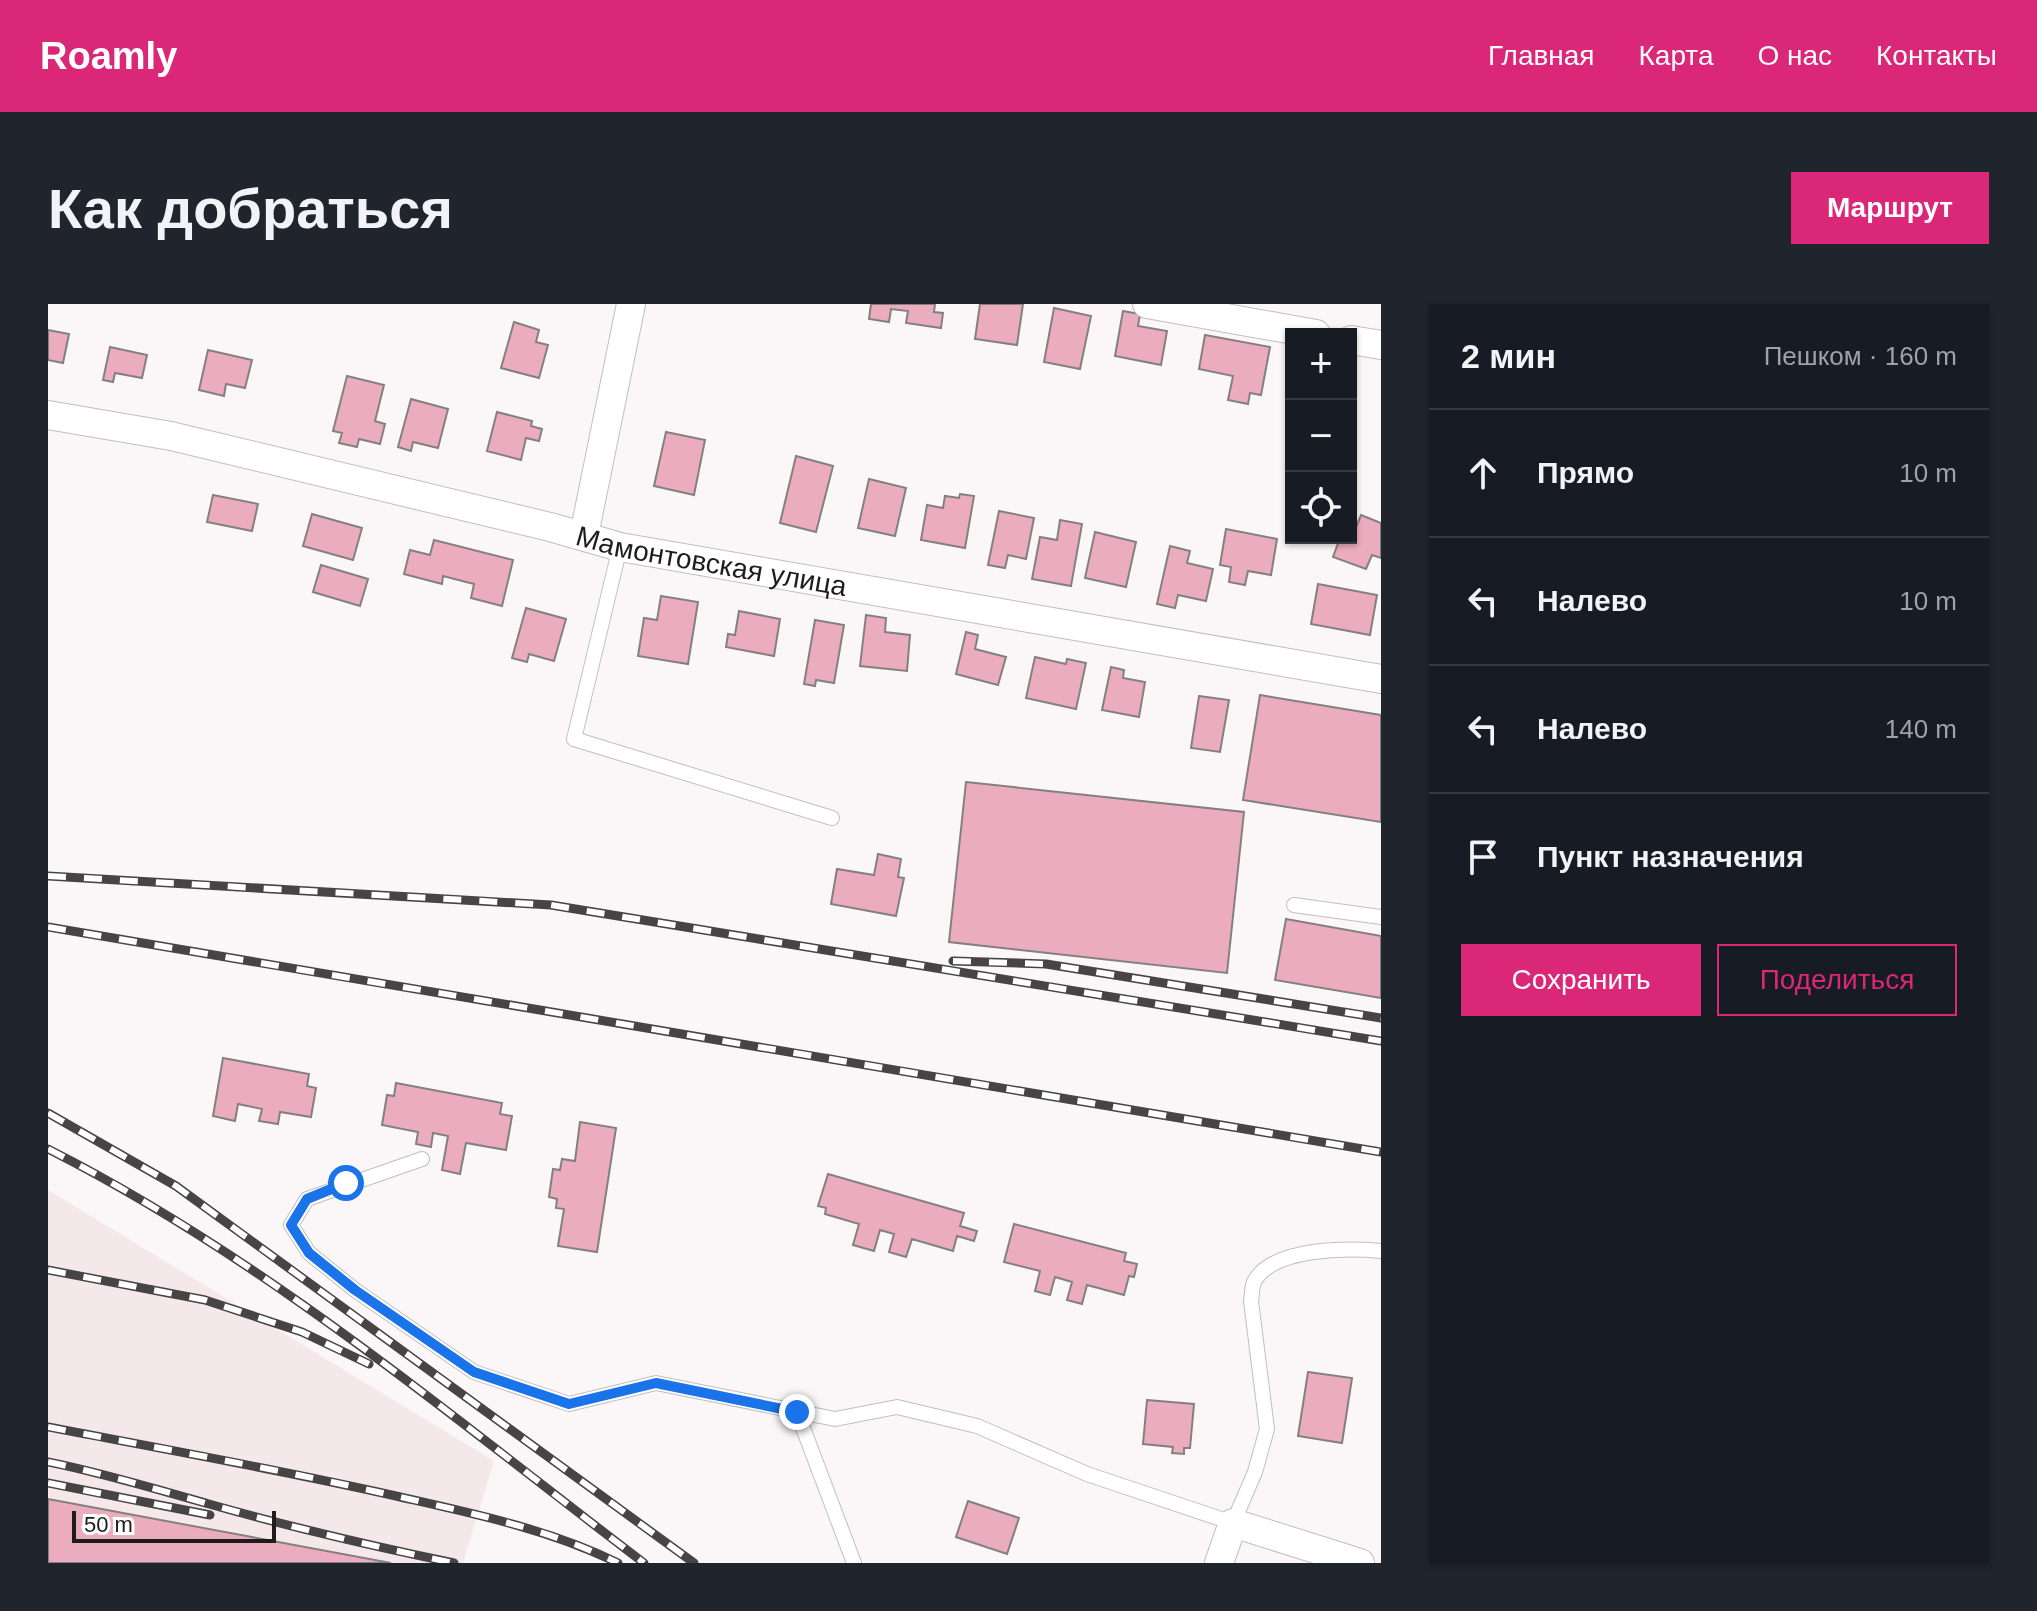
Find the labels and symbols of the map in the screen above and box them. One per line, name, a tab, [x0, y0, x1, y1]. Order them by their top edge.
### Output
street label: Мамонтовская улица	[573, 520, 850, 602]
route start	[328, 1165, 364, 1201]
route end	[779, 1394, 815, 1430]
scale bar	[72, 1507, 276, 1543]

